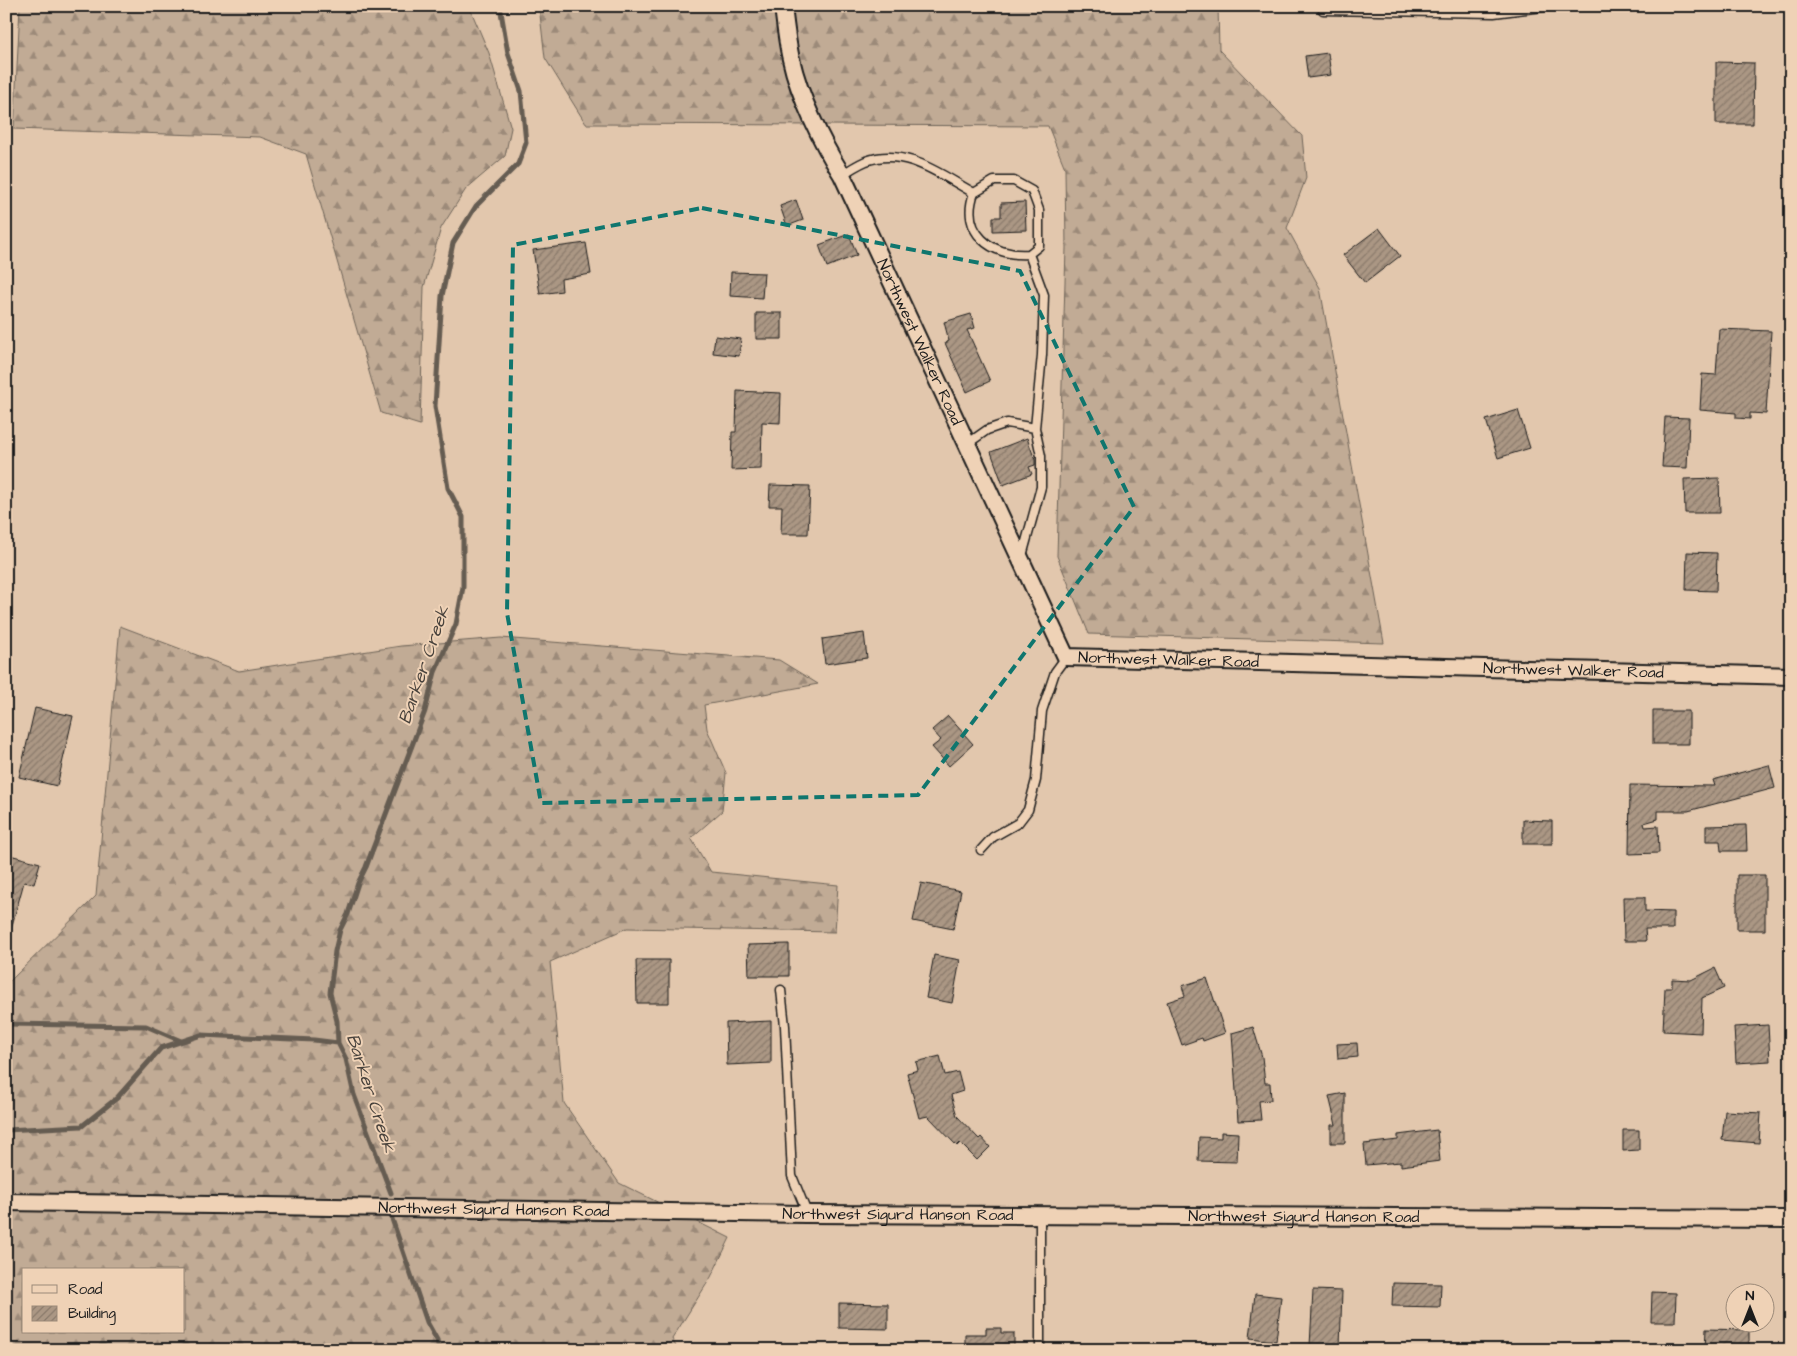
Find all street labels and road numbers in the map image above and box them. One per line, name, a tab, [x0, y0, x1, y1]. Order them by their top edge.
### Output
street label: Northwest Walker Road	[872, 255, 968, 429]
street label: Northwest Walker Road	[1078, 646, 1259, 673]
street label: Northwest Walker Road	[1483, 657, 1664, 684]
street label: Northwest Sigurd Hanson Road	[378, 1197, 610, 1222]
street label: Northwest Sigurd Hanson Road	[782, 1203, 1014, 1226]
street label: Northwest Sigurd Hanson Road	[1188, 1205, 1420, 1228]

